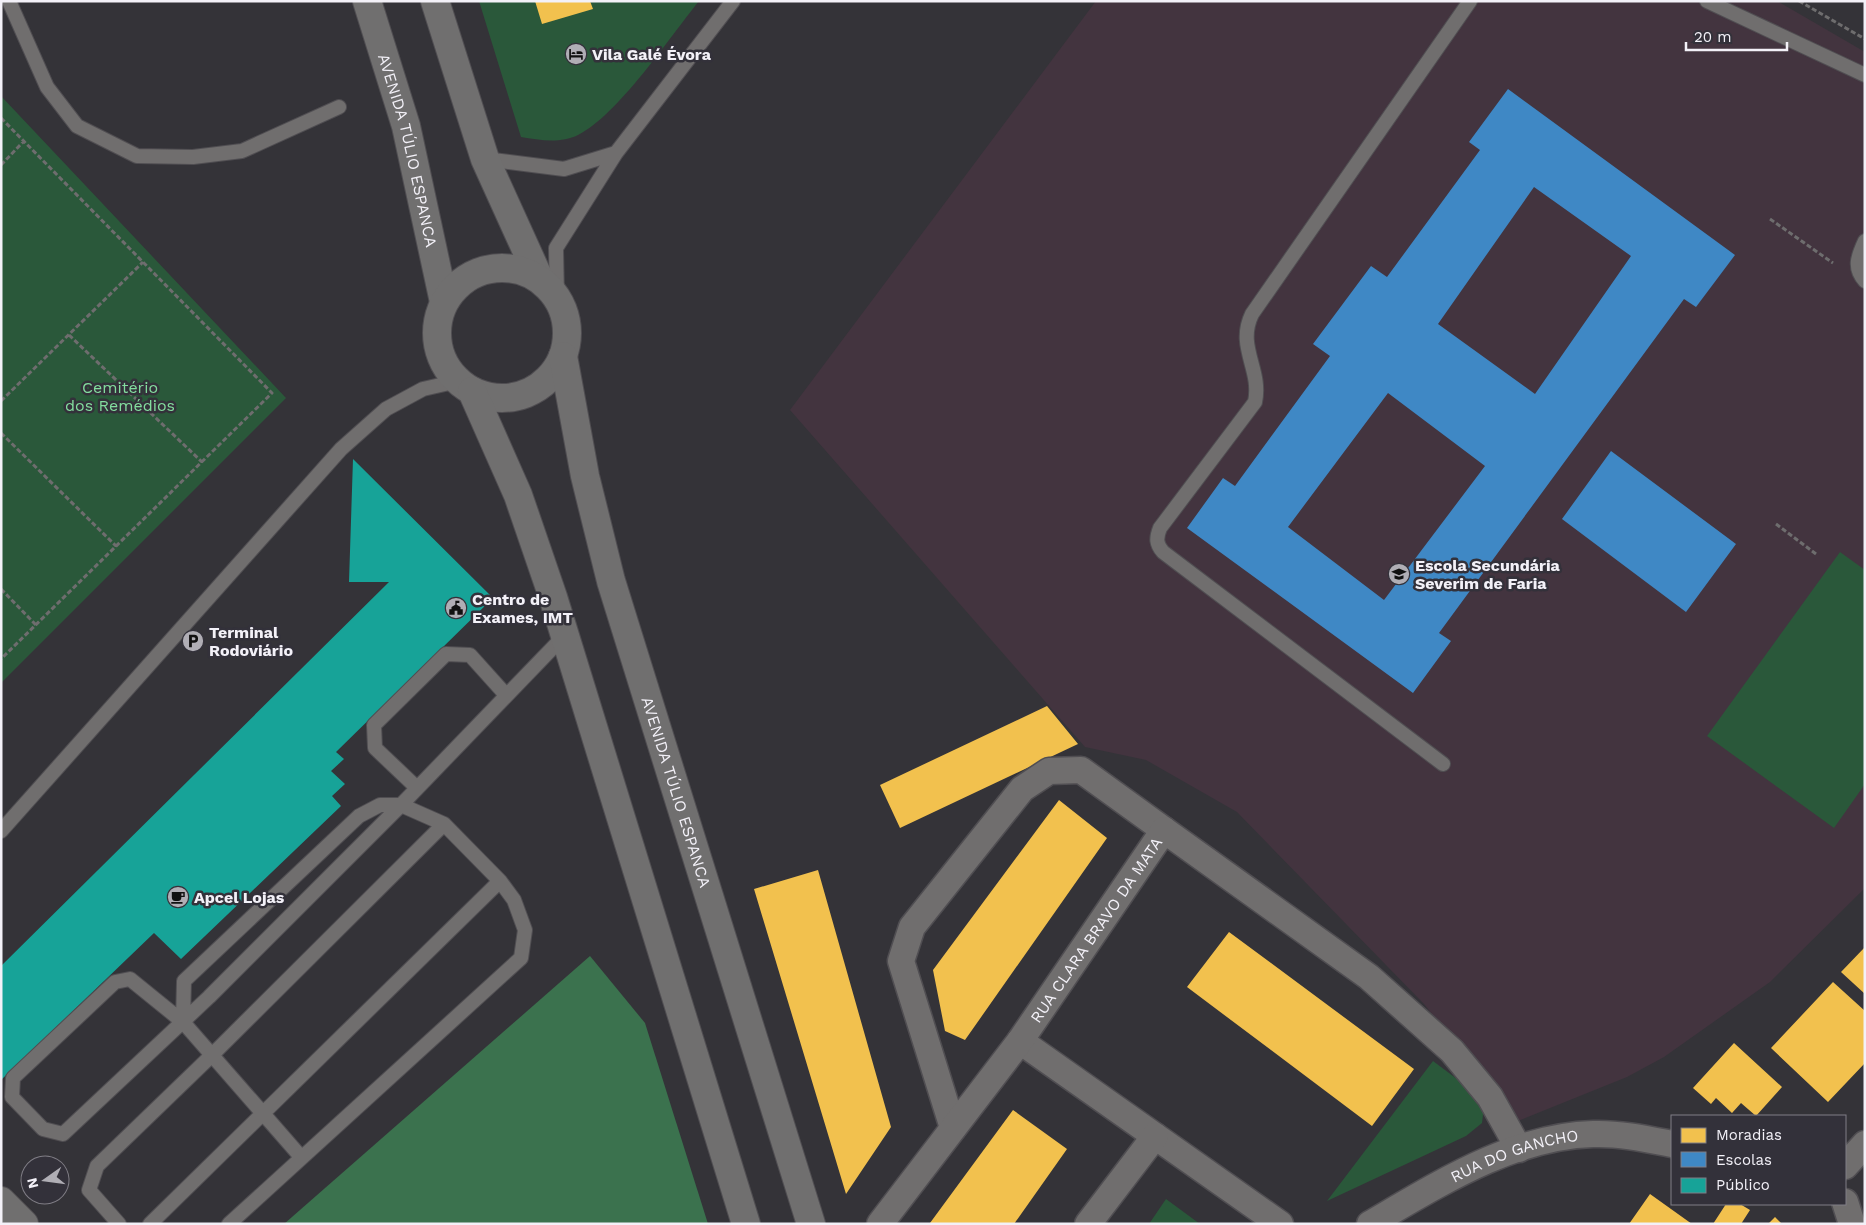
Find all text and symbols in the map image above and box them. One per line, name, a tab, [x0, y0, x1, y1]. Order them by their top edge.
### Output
scale bar	[1686, 20, 1787, 52]
text: 20 m	[1694, 28, 1732, 46]
hotel icon: Vila Galé Évora	[564, 42, 588, 66]
place label: Vila Galé Évora	[592, 45, 712, 64]
street label: AVENIDA TÚLIO ESPANCA	[374, 51, 441, 249]
park label: Cemitério dos Remédios	[65, 378, 175, 415]
place label: Escola Secundária Severim de Faria	[1415, 556, 1561, 593]
school or university icon: Escola Secundária Severim de Faria	[1387, 562, 1411, 586]
place label: Centro de Exames, IMT	[472, 590, 573, 627]
public building icon: Centro de Exames, IMT	[444, 596, 468, 620]
place label: Terminal Rodoviário	[209, 623, 293, 660]
parking icon: Terminal Rodoviário	[181, 629, 205, 653]
street label: AVENIDA TÚLIO ESPANCA	[638, 694, 715, 890]
street label: RUA CLARA BRAVO DA MATA	[1026, 833, 1166, 1026]
cafe icon: Apcel Lojas	[166, 885, 190, 909]
place label: Apcel Lojas	[194, 888, 285, 907]
legend	[1671, 1115, 1846, 1205]
street label: RUA DO GANCHO	[1447, 1125, 1579, 1186]
text: Moradias	[1716, 1126, 1782, 1144]
text: Escolas	[1716, 1151, 1772, 1169]
north arrow	[20, 1155, 70, 1205]
text: N	[23, 1176, 41, 1190]
text: Público	[1716, 1176, 1770, 1194]

